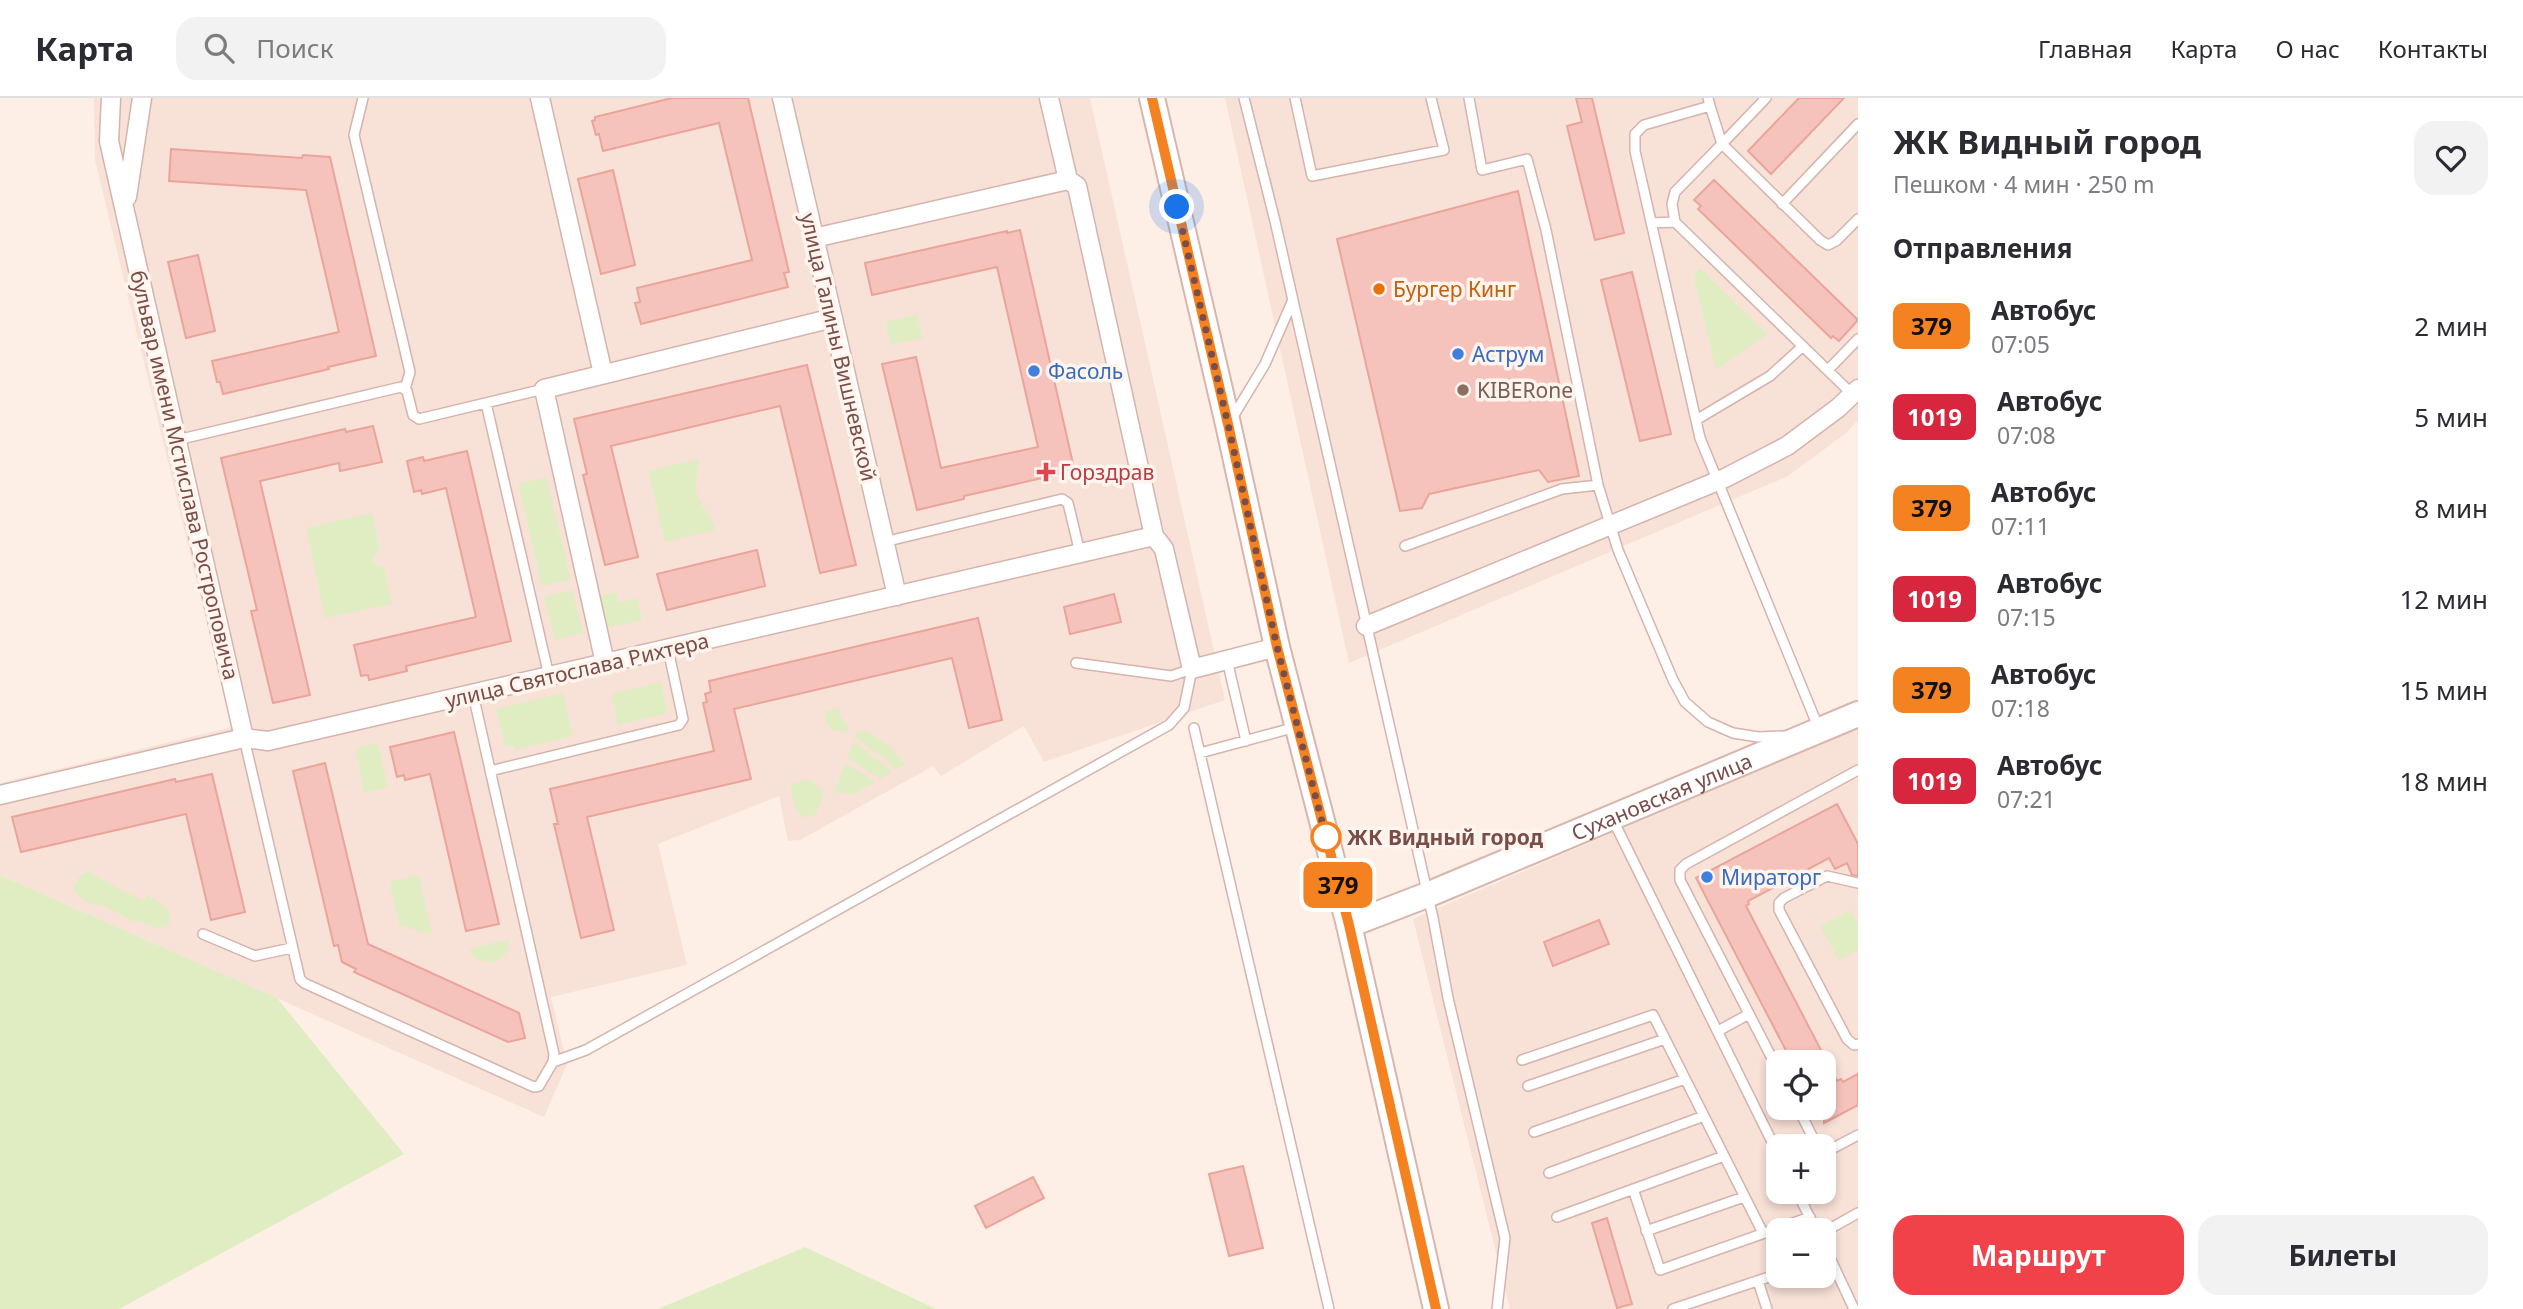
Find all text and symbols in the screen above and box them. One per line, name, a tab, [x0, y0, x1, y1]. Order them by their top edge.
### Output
search box	[176, 17, 666, 80]
text: Карта	[35, 26, 134, 71]
icon: search	[200, 29, 238, 67]
text: Поиск	[256, 30, 333, 66]
text: Главная	[2038, 32, 2132, 65]
text: Карта	[2170, 32, 2237, 65]
text: О нас	[2275, 32, 2340, 65]
text: Контакты	[2378, 32, 2488, 65]
text: ЖК Видный город	[1893, 119, 2201, 164]
button: heart	[2414, 121, 2488, 195]
text: Пешком · 4 мин · 250 m	[1893, 168, 2155, 200]
your location	[1159, 189, 1194, 224]
street label: улица Галины Вишневской	[794, 210, 884, 484]
text: Отправления	[1893, 230, 2072, 266]
street label: бульвар имени Мстислава Ростроповича	[124, 268, 246, 682]
place label: Бургер Кинг	[1393, 275, 1516, 303]
marker: Бургер Кинг	[1371, 281, 1387, 297]
text: Автобус	[1991, 292, 2096, 328]
text: 2 мин	[2414, 308, 2488, 344]
text: 379	[1911, 309, 1952, 342]
text: 07:05	[1991, 328, 2050, 360]
place label: Аструм	[1472, 340, 1544, 368]
marker: Аструм	[1450, 346, 1466, 362]
place label: Фасоль	[1048, 357, 1123, 385]
marker: Фасоль	[1026, 363, 1042, 379]
place label: KIBERone	[1477, 376, 1573, 404]
marker: KIBERone	[1455, 382, 1471, 398]
text: Автобус	[1997, 383, 2102, 419]
text: 5 мин	[2414, 399, 2488, 435]
text: 1019	[1907, 400, 1962, 433]
text: 07:08	[1997, 419, 2056, 451]
place label: Горздрав	[1060, 458, 1154, 486]
marker: Горздрав	[1038, 464, 1054, 480]
text: Автобус	[1991, 474, 2096, 510]
text: 8 мин	[2414, 490, 2488, 526]
text: 379	[1911, 491, 1952, 524]
text: 07:11	[1991, 510, 2050, 542]
text: Автобус	[1997, 565, 2102, 601]
text: 12 мин	[2399, 581, 2488, 617]
text: 1019	[1907, 582, 1962, 615]
text: 07:15	[1997, 601, 2056, 633]
street label: улица Святослава Рихтера	[442, 626, 712, 714]
text: Автобус	[1991, 656, 2096, 692]
text: 15 мин	[2399, 672, 2488, 708]
text: 379	[1911, 673, 1952, 706]
text: 07:18	[1991, 692, 2050, 724]
street label: Сухановская улица	[1567, 746, 1756, 847]
text: Автобус	[1997, 747, 2102, 783]
text: 18 мин	[2399, 763, 2488, 799]
text: 1019	[1907, 764, 1962, 797]
text: 07:21	[1997, 783, 2056, 815]
marker: ЖК Видный город	[1311, 822, 1341, 852]
place label: ЖК Видный город	[1347, 823, 1544, 851]
line badge: 379	[1298, 862, 1378, 908]
place label: Мираторг	[1721, 863, 1821, 891]
text: 379	[1317, 868, 1359, 901]
marker: Мираторг	[1699, 869, 1715, 885]
map controls	[1766, 1050, 1836, 1288]
button: locate	[1766, 1050, 1836, 1120]
button: +	[1766, 1134, 1836, 1204]
button: Маршрут	[1893, 1215, 2184, 1295]
button: Билеты	[2198, 1215, 2488, 1295]
button: −	[1766, 1218, 1836, 1288]

